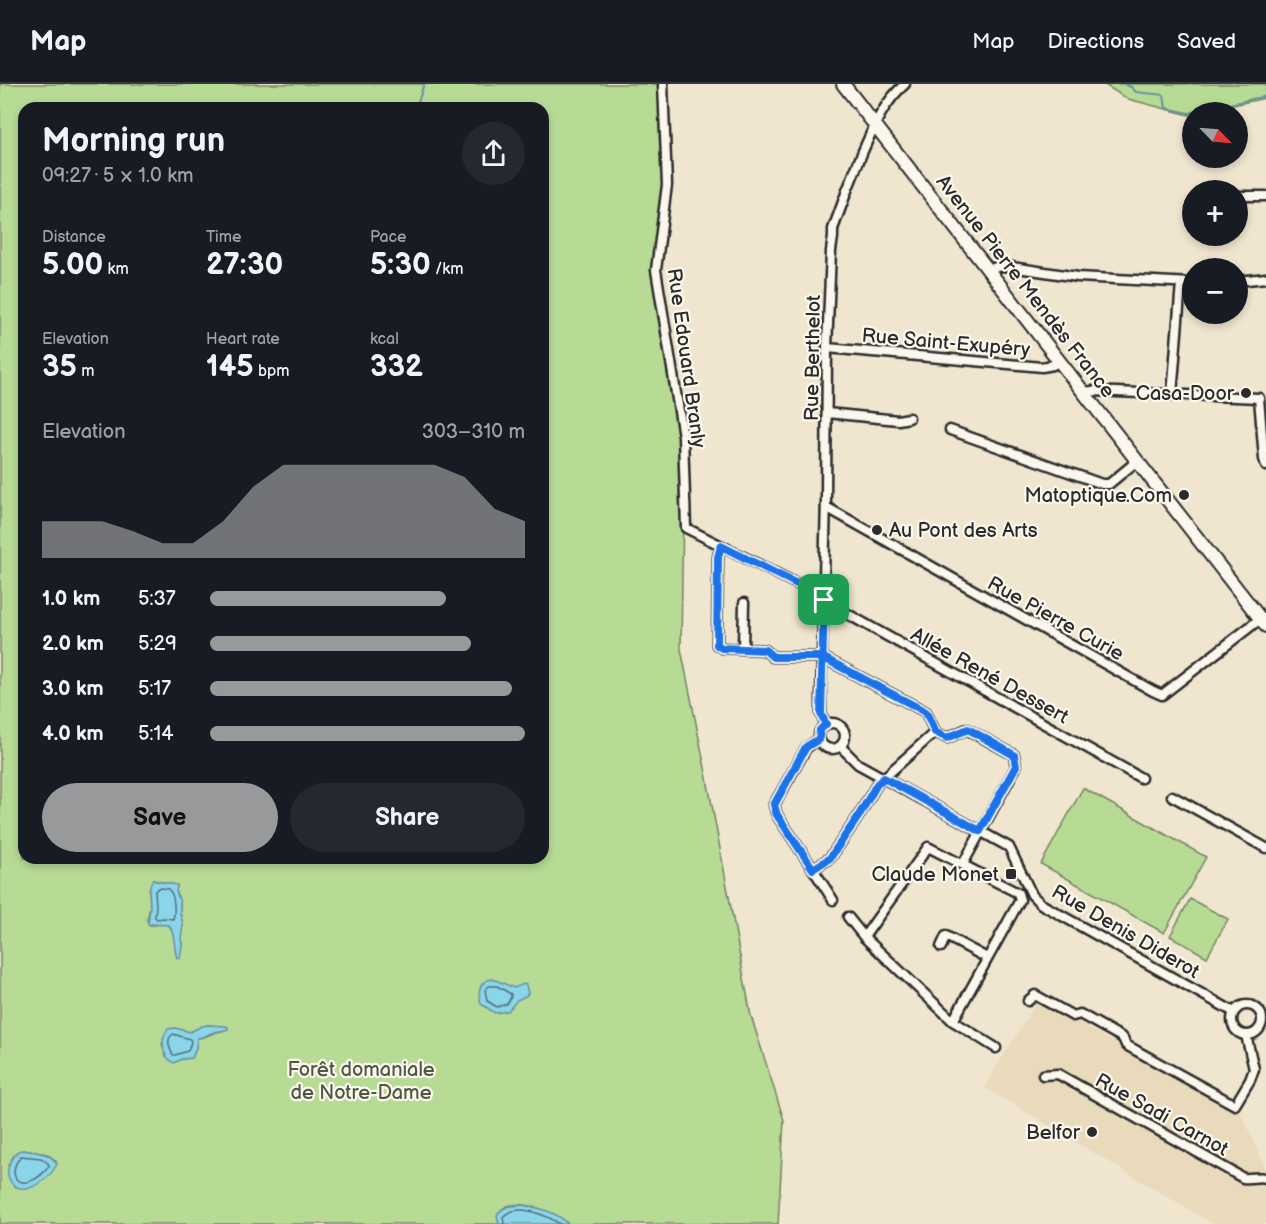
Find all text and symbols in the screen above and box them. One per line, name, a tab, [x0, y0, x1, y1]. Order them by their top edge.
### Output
text: Map	[30, 25, 86, 58]
text: Map	[972, 29, 1015, 54]
text: Directions	[1048, 29, 1144, 54]
text: Saved	[1177, 29, 1236, 54]
north arrow	[1182, 102, 1248, 168]
map controls	[1182, 102, 1248, 324]
text: Morning run	[42, 121, 225, 161]
button: share	[462, 122, 525, 185]
text: 09:27 · 5 × 1.0 km	[42, 164, 194, 188]
street label: Avenue Pierre Mendès France	[931, 170, 1120, 403]
button: +	[1182, 180, 1248, 246]
text: Distance	[42, 228, 106, 247]
text: Time	[206, 228, 241, 247]
text: Pace	[370, 228, 406, 247]
text: 5.00	[42, 247, 103, 283]
text: 27:30	[206, 247, 283, 283]
text: 5:30	[370, 247, 431, 283]
button: −	[1182, 258, 1248, 324]
text: km	[103, 260, 129, 279]
text: /km	[431, 260, 463, 279]
street label: Rue Edouard Branly	[662, 267, 711, 450]
street label: Rue Berthelot	[800, 295, 826, 421]
street label: Rue Saint-Exupéry	[861, 324, 1031, 362]
text: Elevation	[42, 330, 109, 349]
text: Heart rate	[206, 330, 280, 349]
text: kcal	[370, 330, 399, 349]
text: 35	[42, 349, 77, 385]
text: 145	[206, 349, 254, 385]
text: 332	[370, 349, 423, 385]
text: m	[77, 362, 94, 381]
text: bpm	[254, 362, 289, 381]
place label: Casa-Door	[1136, 382, 1235, 406]
marker: Casa-Door	[1239, 386, 1253, 400]
text: Elevation	[42, 420, 125, 444]
text: 303–310 m	[422, 420, 525, 444]
place label: Matoptique.Com	[1024, 484, 1172, 508]
marker: Matoptique.Com	[1177, 488, 1191, 502]
place label: Au Pont des Arts	[889, 519, 1038, 543]
marker: Au Pont des Arts	[870, 523, 884, 537]
street label: Rue Pierre Curie	[983, 571, 1128, 666]
pin	[798, 574, 849, 625]
icon: arrive	[807, 583, 840, 616]
text: 1.0 km	[42, 587, 100, 611]
text: 5:37	[138, 587, 176, 611]
street label: Allée René Dessert	[907, 623, 1073, 729]
text: 2.0 km	[42, 632, 104, 656]
text: 5:29	[138, 632, 177, 656]
text: 3.0 km	[42, 677, 103, 701]
text: 5:17	[138, 677, 171, 701]
text: 4.0 km	[42, 722, 104, 746]
text: 5:14	[138, 722, 173, 746]
button: Save	[42, 783, 278, 852]
button: Share	[290, 783, 525, 852]
place label: Claude Monet	[871, 863, 999, 887]
marker: Claude Monet	[1004, 867, 1018, 881]
street label: Rue Denis Diderot	[1047, 880, 1204, 984]
park label: Forêt domaniale de Notre-Dame	[287, 1058, 435, 1105]
street label: Rue Sadi Carnot	[1091, 1068, 1232, 1161]
place label: Belfor	[1026, 1121, 1081, 1145]
marker: Belfor	[1085, 1125, 1099, 1139]

